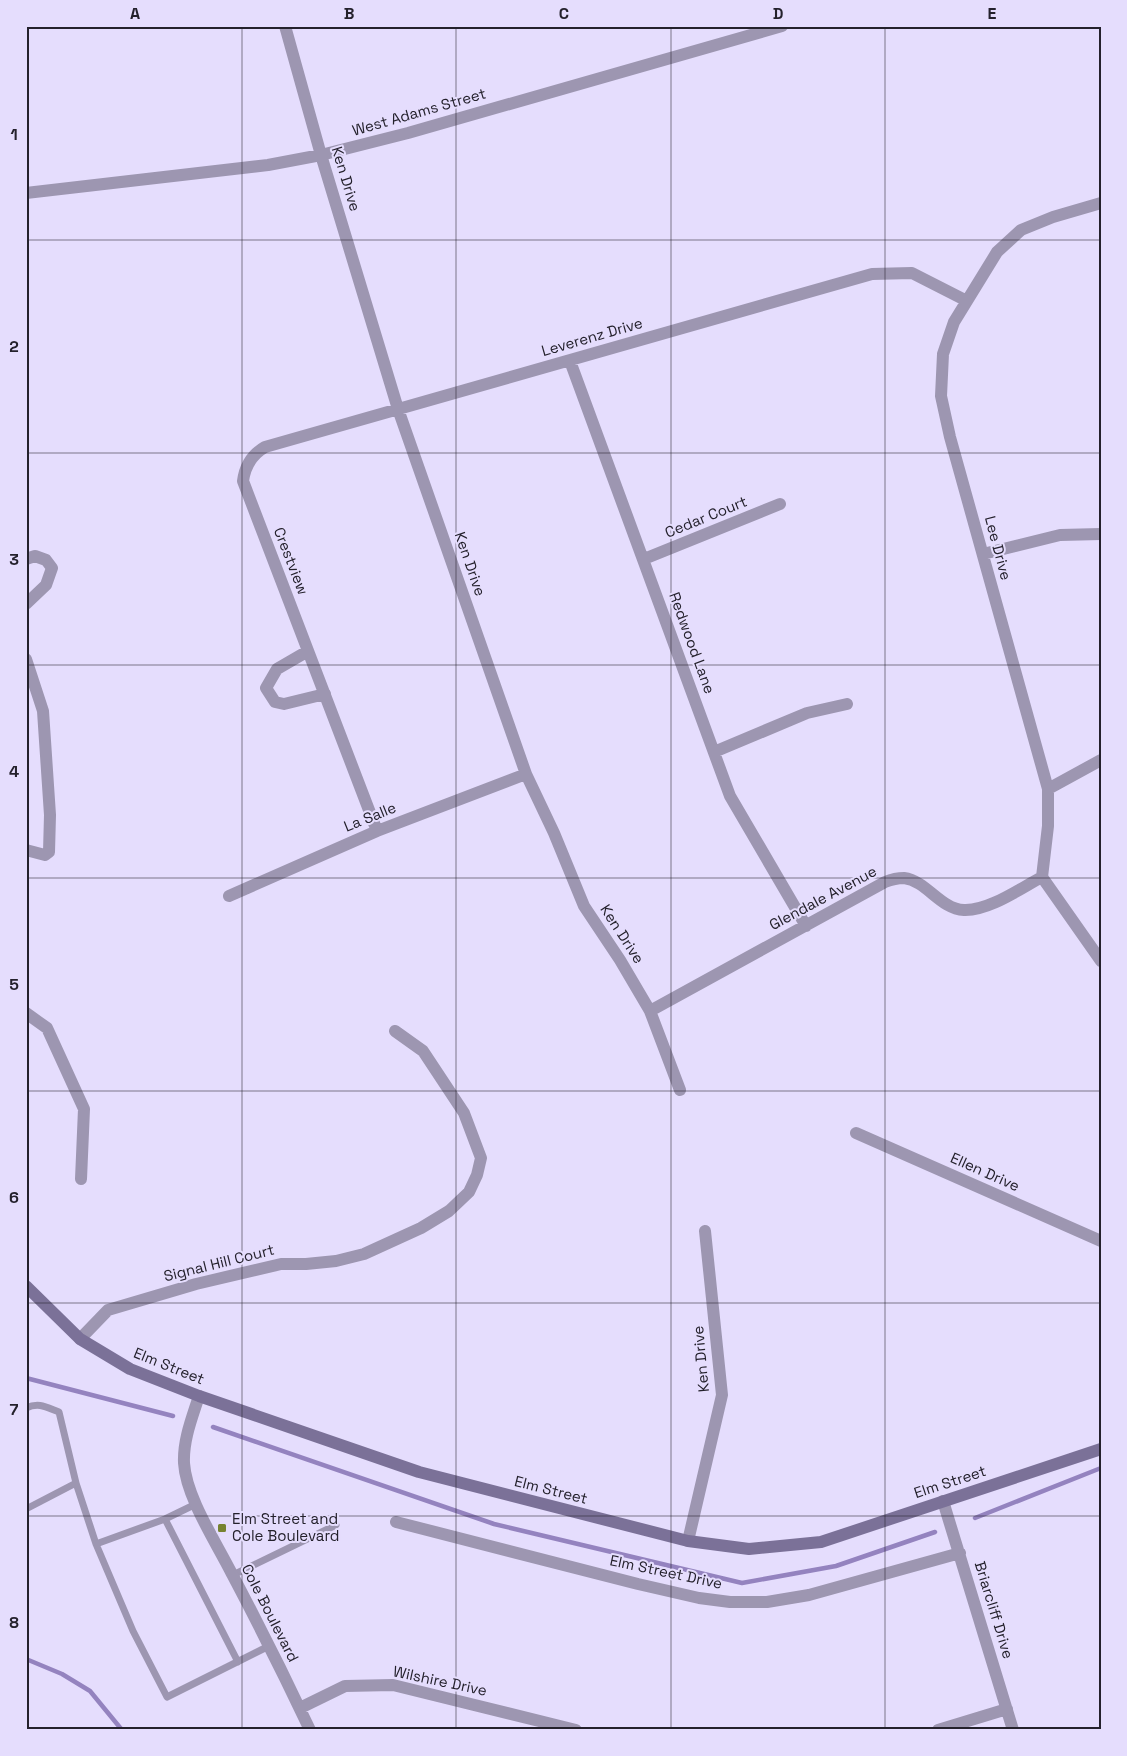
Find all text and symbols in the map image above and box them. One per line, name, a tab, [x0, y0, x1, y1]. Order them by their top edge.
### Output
text: A	[130, 3, 140, 24]
text: B	[344, 3, 354, 24]
text: C	[559, 3, 569, 24]
text: D	[773, 3, 783, 24]
text: E	[988, 3, 997, 24]
street label: West Adams Street	[350, 83, 488, 140]
text: 1	[10, 124, 18, 145]
street label: Ken Drive	[328, 144, 365, 214]
street label: Leverenz Drive	[539, 313, 645, 360]
text: 2	[9, 336, 19, 357]
street label: Cedar Court	[662, 491, 750, 542]
street label: Lee Drive	[981, 514, 1016, 582]
street label: Crestview	[270, 524, 313, 597]
street label: Ken Drive	[451, 529, 490, 599]
text: 3	[9, 549, 19, 570]
street label: Redwood Lane	[665, 589, 720, 696]
text: 4	[9, 761, 19, 782]
street label: La Salle	[341, 797, 399, 836]
street label: Glendale Avenue	[766, 861, 880, 934]
street label: Ken Drive	[596, 901, 649, 967]
text: 5	[9, 974, 19, 995]
street label: Ellen Drive	[948, 1148, 1023, 1195]
text: 6	[9, 1187, 19, 1208]
street label: Signal Hill Court	[162, 1240, 276, 1285]
street label: Ken Drive	[688, 1325, 713, 1393]
street label: Elm Street	[131, 1343, 207, 1388]
text: 7	[10, 1399, 19, 1420]
street label: Elm Street	[911, 1461, 988, 1502]
street label: Elm Street	[513, 1471, 590, 1508]
place label: Elm Street and Cole Boulevard	[232, 1509, 339, 1545]
marker: Elm Street and Cole Boulevard	[216, 1522, 228, 1534]
street label: Elm Street Drive	[608, 1550, 724, 1593]
street label: Briarcliff Drive	[971, 1559, 1018, 1661]
street label: Cole Boulevard	[238, 1561, 303, 1665]
text: 8	[9, 1612, 19, 1633]
street label: Wilshire Drive	[392, 1661, 489, 1700]

